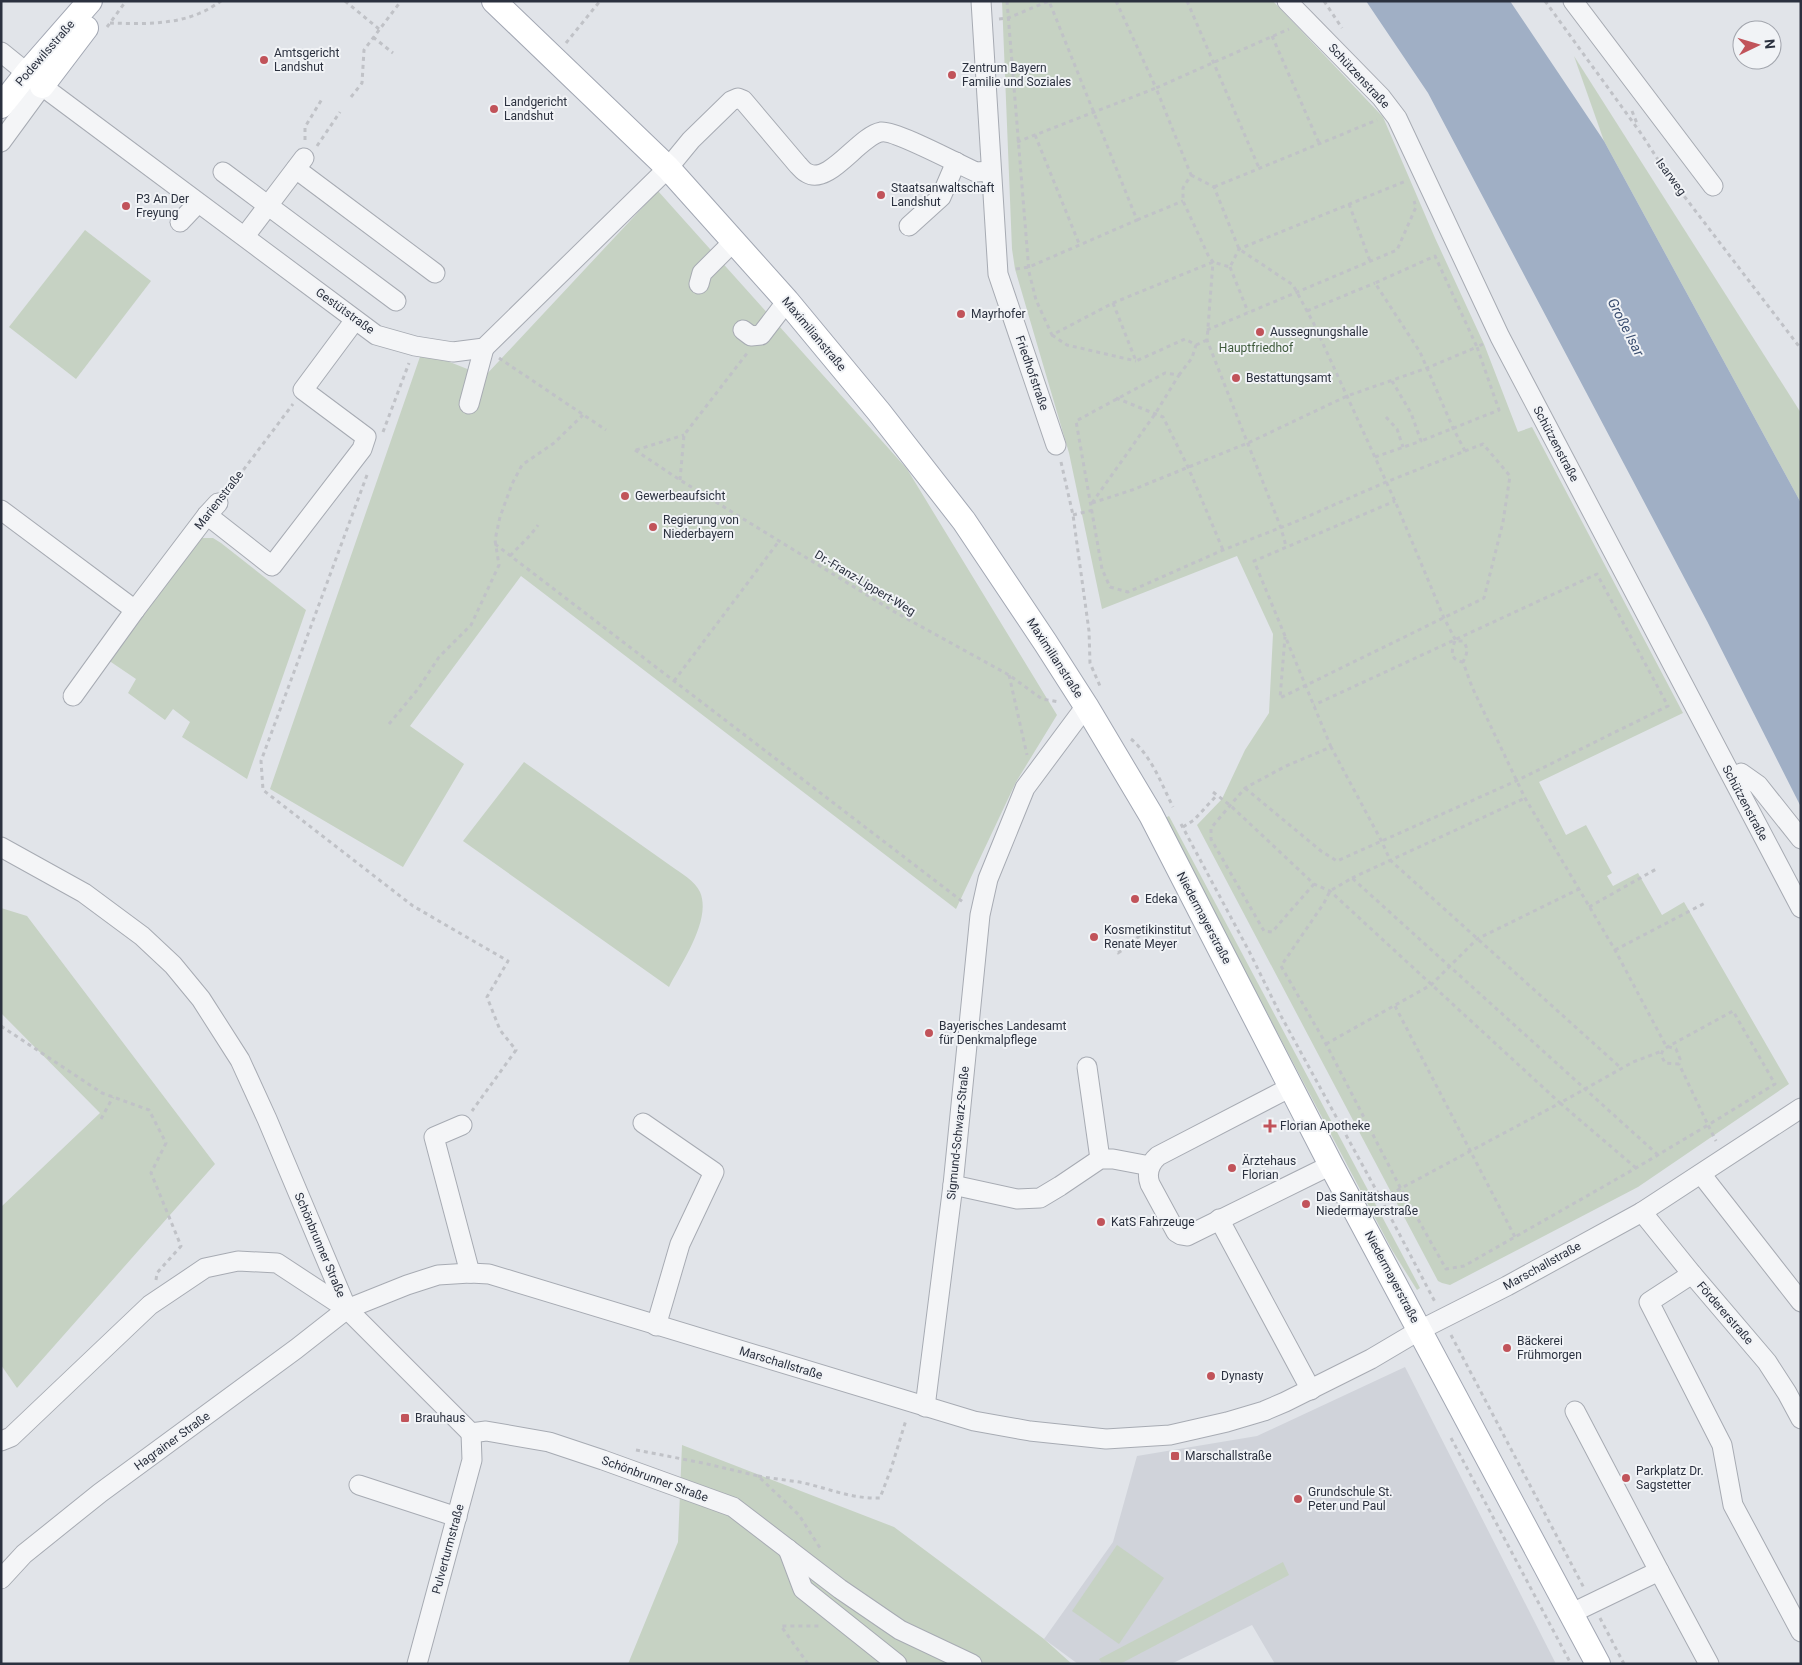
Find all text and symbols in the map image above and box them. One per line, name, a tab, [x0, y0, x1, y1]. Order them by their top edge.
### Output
street label: Podewilsstraße	[13, 17, 77, 89]
north arrow	[1732, 20, 1782, 70]
text: N	[1762, 38, 1778, 49]
street label: Schützenstraße	[1325, 41, 1393, 111]
place label: Amtsgericht Landshut	[274, 46, 339, 74]
marker: Amtsgericht Landshut	[258, 54, 270, 66]
place label: Zentrum Bayern Familie und Soziales	[962, 61, 1071, 89]
marker: Zentrum Bayern Familie und Soziales	[946, 69, 958, 81]
place label: Landgericht Landshut	[504, 95, 567, 123]
marker: Landgericht Landshut	[488, 103, 500, 115]
street label: Isarweg	[1653, 156, 1689, 198]
place label: Staatsanwaltschaft Landshut	[891, 181, 995, 209]
marker: Staatsanwaltschaft Landshut	[875, 189, 887, 201]
place label: P3 An Der Freyung	[136, 192, 189, 220]
marker: P3 An Der Freyung	[120, 200, 132, 212]
street label: Gestütstraße	[313, 285, 377, 337]
street label: Maximilianstraße	[779, 294, 849, 374]
water label: Große Isar	[1605, 295, 1648, 359]
place label: Mayrhofer	[971, 307, 1026, 321]
marker: Mayrhofer	[955, 308, 967, 320]
place label: Aussegnungshalle	[1270, 325, 1368, 339]
marker: Aussegnungshalle	[1254, 326, 1266, 338]
street label: Friedhofstraße	[1013, 334, 1051, 412]
park label: Hauptfriedhof	[1219, 341, 1294, 355]
place label: Bestattungsamt	[1246, 371, 1332, 385]
marker: Bestattungsamt	[1230, 372, 1242, 384]
street label: Schützenstraße	[1530, 404, 1582, 484]
street label: Marienstraße	[192, 468, 246, 532]
place label: Gewerbeaufsicht	[635, 489, 725, 503]
marker: Gewerbeaufsicht	[619, 490, 631, 502]
place label: Regierung von Niederbayern	[663, 513, 739, 541]
marker: Regierung von Niederbayern	[647, 521, 659, 533]
street label: Dr.-Franz-Lippert-Weg	[812, 547, 918, 619]
street label: Maximilianstraße	[1024, 615, 1086, 701]
street label: Schützenstraße	[1719, 763, 1771, 843]
street label: Niedermayerstraße	[1174, 870, 1234, 966]
place label: Edeka	[1145, 892, 1177, 906]
marker: Edeka	[1129, 893, 1141, 905]
place label: Kosmetikinstitut Renate Meyer	[1104, 923, 1191, 951]
marker: Kosmetikinstitut Renate Meyer	[1088, 931, 1100, 943]
place label: Bayerisches Landesamt für Denkmalpflege	[939, 1019, 1066, 1047]
marker: Bayerisches Landesamt für Denkmalpflege	[923, 1027, 935, 1039]
street label: Sigmund-Schwarz-Straße	[944, 1065, 972, 1201]
place label: Florian Apotheke	[1280, 1119, 1370, 1133]
marker: Florian Apotheke	[1264, 1120, 1276, 1132]
place label: Ärztehaus Florian	[1242, 1153, 1296, 1182]
marker: Ärztehaus Florian	[1226, 1162, 1238, 1174]
street label: Schönbrunner Straße	[292, 1190, 348, 1300]
place label: Das Sanitätshaus Niedermayerstraße	[1316, 1190, 1418, 1218]
marker: Das Sanitätshaus Niedermayerstraße	[1300, 1198, 1312, 1210]
place label: KatS Fahrzeuge	[1111, 1215, 1195, 1229]
marker: KatS Fahrzeuge	[1095, 1216, 1107, 1228]
street label: Niedermayerstraße	[1362, 1229, 1422, 1325]
street label: Marschallstraße	[1501, 1239, 1583, 1293]
street label: Fördererstraße	[1694, 1279, 1756, 1347]
place label: Bäckerei Frühmorgen	[1517, 1334, 1582, 1362]
marker: Bäckerei Frühmorgen	[1501, 1342, 1513, 1354]
street label: Marschallstraße	[738, 1344, 824, 1382]
place label: Dynasty	[1221, 1369, 1264, 1383]
marker: Dynasty	[1205, 1370, 1217, 1382]
street label: Hagrainer Straße	[131, 1409, 213, 1473]
place label: Brauhaus	[415, 1411, 465, 1425]
marker: Brauhaus	[399, 1412, 411, 1424]
place label: Marschallstraße	[1185, 1449, 1272, 1463]
marker: Marschallstraße	[1169, 1450, 1181, 1462]
street label: Schönbrunner Straße	[600, 1453, 710, 1505]
place label: Parkplatz Dr. Sagstetter	[1636, 1464, 1704, 1492]
marker: Parkplatz Dr. Sagstetter	[1620, 1472, 1632, 1484]
place label: Grundschule St. Peter und Paul	[1308, 1485, 1392, 1513]
marker: Grundschule St. Peter und Paul	[1292, 1493, 1304, 1505]
street label: Pulverturmstraße	[429, 1502, 467, 1596]

